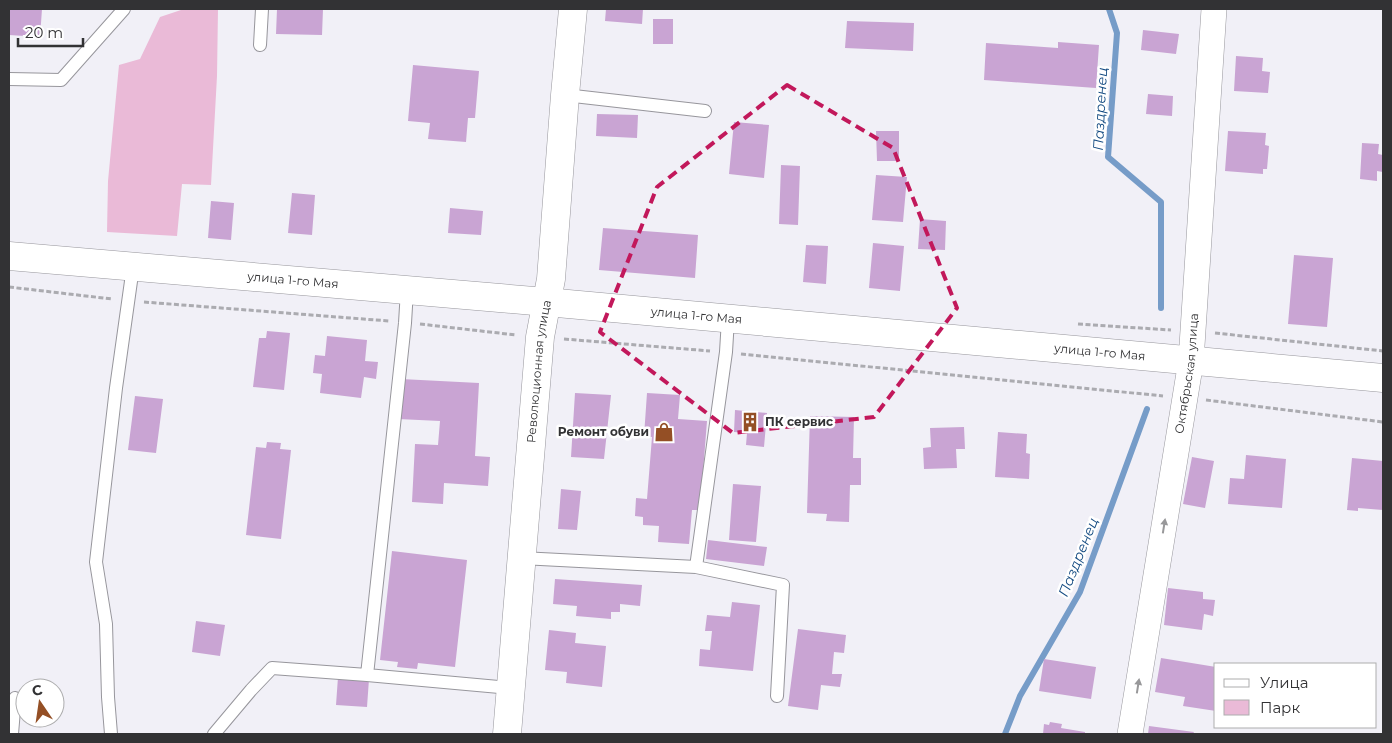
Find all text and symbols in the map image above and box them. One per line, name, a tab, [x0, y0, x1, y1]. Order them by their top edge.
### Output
scale bar	[18, 15, 82, 47]
text: 20 m	[25, 23, 63, 42]
water label: Паздренец	[1089, 67, 1111, 151]
street label: улица 1-го Мая	[246, 268, 339, 291]
street label: Революционная улица	[523, 299, 554, 444]
street label: улица 1-го Мая	[649, 303, 743, 327]
street label: Октябрьская улица	[1171, 313, 1201, 435]
street label: улица 1-го Мая	[1052, 340, 1146, 363]
building icon: ПК сервис	[739, 411, 761, 433]
place label: ПК сервис	[765, 414, 833, 429]
shop icon: Ремонт обуви	[653, 421, 675, 443]
place label: Ремонт обуви	[558, 424, 649, 439]
water label: Паздренец	[1054, 515, 1102, 599]
one-way arrow	[1161, 517, 1169, 533]
legend	[1214, 663, 1377, 728]
text: Улица	[1260, 673, 1308, 692]
north arrow	[15, 678, 65, 728]
one-way arrow	[1135, 678, 1143, 694]
text: С	[30, 680, 44, 700]
text: Парк	[1260, 698, 1300, 717]

